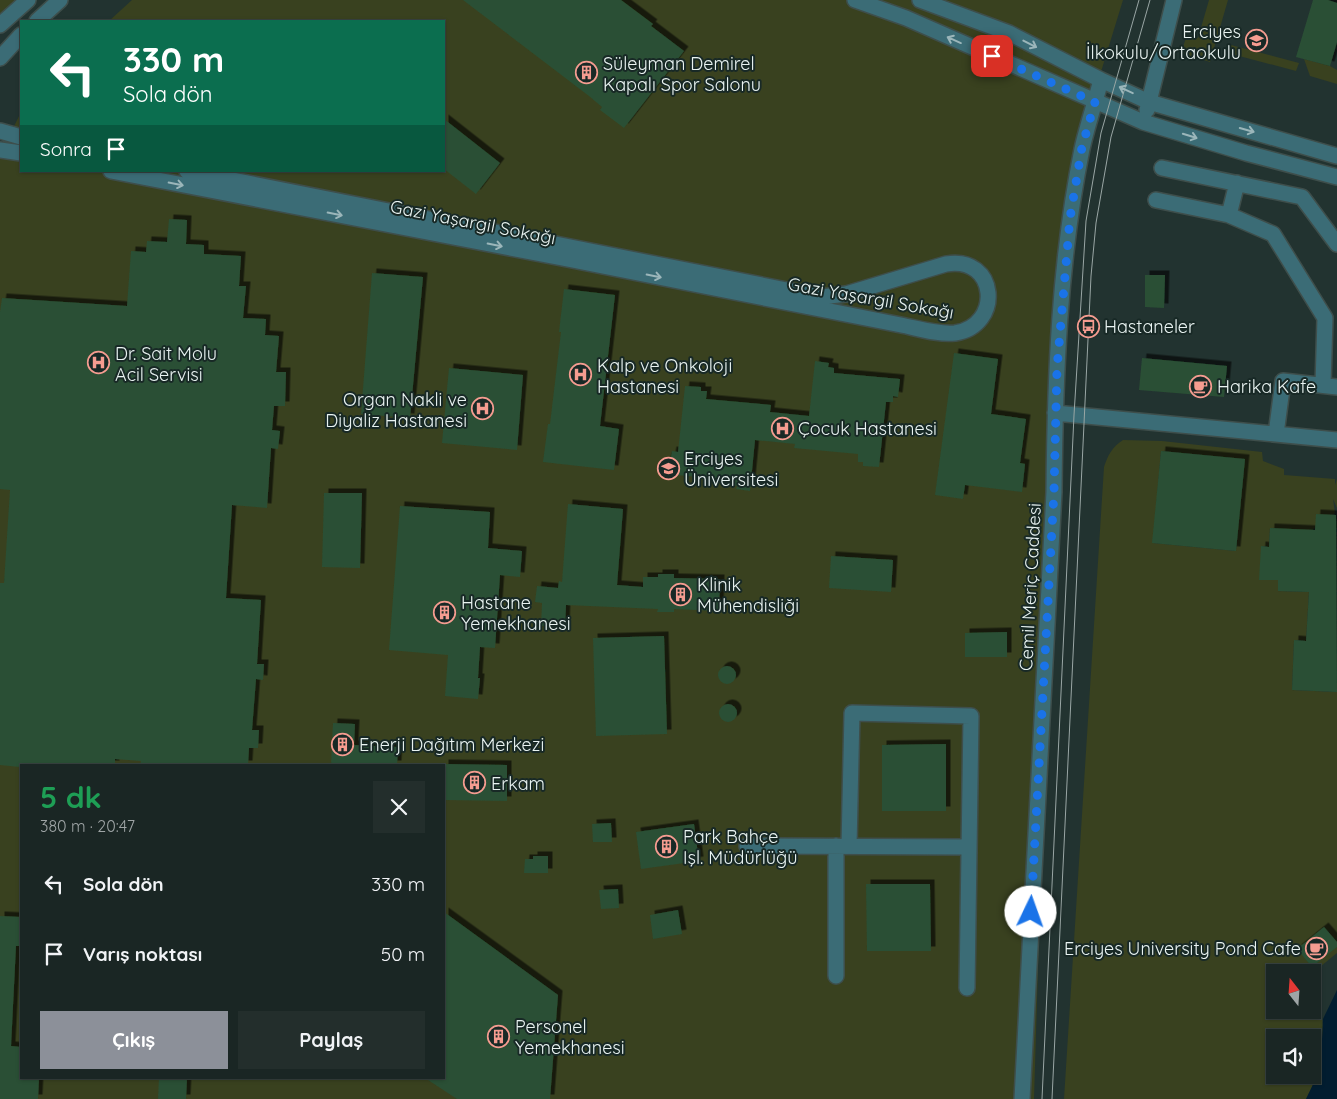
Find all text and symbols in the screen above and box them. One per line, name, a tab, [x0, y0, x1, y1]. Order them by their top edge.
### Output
place label: Erciyes İlkokulu/Ortaokulu	[1086, 20, 1241, 64]
school or university icon: Erciyes İlkokulu/Ortaokulu	[1245, 29, 1269, 53]
one-way arrow	[947, 34, 962, 44]
pin	[971, 35, 1013, 77]
text: 330 m	[123, 37, 224, 81]
one-way arrow	[1023, 39, 1038, 49]
icon: left	[40, 40, 105, 105]
icon: arrive	[978, 42, 1006, 70]
place label: Süleyman Demirel Kapalı Spor Salonu	[603, 52, 761, 96]
building icon: Süleyman Demirel Kapalı Spor Salonu	[575, 61, 599, 85]
text: Sola dön	[123, 80, 212, 108]
one-way arrow	[1118, 85, 1133, 95]
one-way arrow	[1238, 125, 1254, 135]
one-way arrow	[1181, 131, 1197, 141]
icon: arrive	[102, 135, 130, 163]
text: Sonra	[40, 137, 92, 161]
one-way arrow	[167, 179, 183, 189]
street label: Gazi Yaşargil Sokağı	[388, 195, 558, 249]
one-way arrow	[327, 210, 343, 220]
one-way arrow	[486, 240, 502, 250]
one-way arrow	[646, 272, 662, 281]
street label: Gazi Yaşargil Sokağı	[786, 272, 956, 324]
bus stop icon: Hastaneler	[1076, 314, 1100, 338]
place label: Hastaneler	[1104, 315, 1195, 338]
place label: Dr. Sait Molu Acil Servisi	[115, 342, 217, 386]
hospital icon: Dr. Sait Molu Acil Servisi	[87, 351, 111, 375]
place label: Kalp ve Onkoloji Hastanesi	[597, 354, 732, 398]
hospital icon: Kalp ve Onkoloji Hastanesi	[569, 363, 593, 387]
cafe icon: Harika Kafe	[1189, 374, 1213, 398]
place label: Harika Kafe	[1217, 375, 1316, 398]
place label: Organ Nakli ve Diyaliz Hastanesi	[325, 388, 467, 432]
hospital icon: Organ Nakli ve Diyaliz Hastanesi	[471, 397, 495, 421]
hospital icon: Çocuk Hastanesi	[770, 416, 794, 440]
place label: Çocuk Hastanesi	[798, 417, 937, 440]
place label: Erciyes Üniversitesi	[684, 447, 778, 491]
school or university icon: Erciyes Üniversitesi	[656, 456, 680, 480]
street label: Cemil Meriç Caddesi	[1014, 502, 1046, 672]
place label: Klinik Mühendisliği	[697, 573, 799, 617]
building icon: Klinik Mühendisliği	[669, 582, 693, 606]
place label: Hastane Yemekhanesi	[461, 591, 571, 635]
building icon: Hastane Yemekhanesi	[433, 600, 457, 624]
building icon: Enerji Dağıtım Merkezi	[331, 732, 355, 756]
place label: Enerji Dağıtım Merkezi	[359, 733, 544, 756]
building icon: Erkam	[463, 771, 487, 795]
place label: Erkam	[491, 772, 545, 795]
text: 5 dk	[40, 778, 102, 816]
button: close	[373, 781, 425, 833]
text: 380 m · 20:47	[40, 816, 135, 836]
place label: Park Bahçe Işl. Müdürlüğü	[683, 825, 798, 869]
building icon: Park Bahçe Işl. Müdürlüğü	[655, 834, 679, 858]
icon: left	[40, 870, 68, 898]
text: Sola dön	[83, 872, 164, 896]
text: 330 m	[371, 872, 425, 896]
position arrow	[1004, 885, 1056, 937]
cafe icon: Erciyes University Pond Cafe	[1305, 936, 1329, 960]
place label: Erciyes University Pond Cafe	[1064, 937, 1301, 960]
icon: arrive	[40, 940, 68, 968]
text: Varış noktası	[83, 942, 202, 966]
text: 50 m	[381, 942, 425, 966]
north arrow	[1266, 964, 1321, 1019]
map controls	[1266, 964, 1321, 1084]
button: Çıkış	[40, 1011, 228, 1069]
button: Paylaş	[238, 1011, 425, 1069]
place label: Personel Yemekhanesi	[515, 1015, 625, 1059]
building icon: Personel Yemekhanesi	[487, 1024, 511, 1048]
button: sound	[1266, 1029, 1321, 1084]

